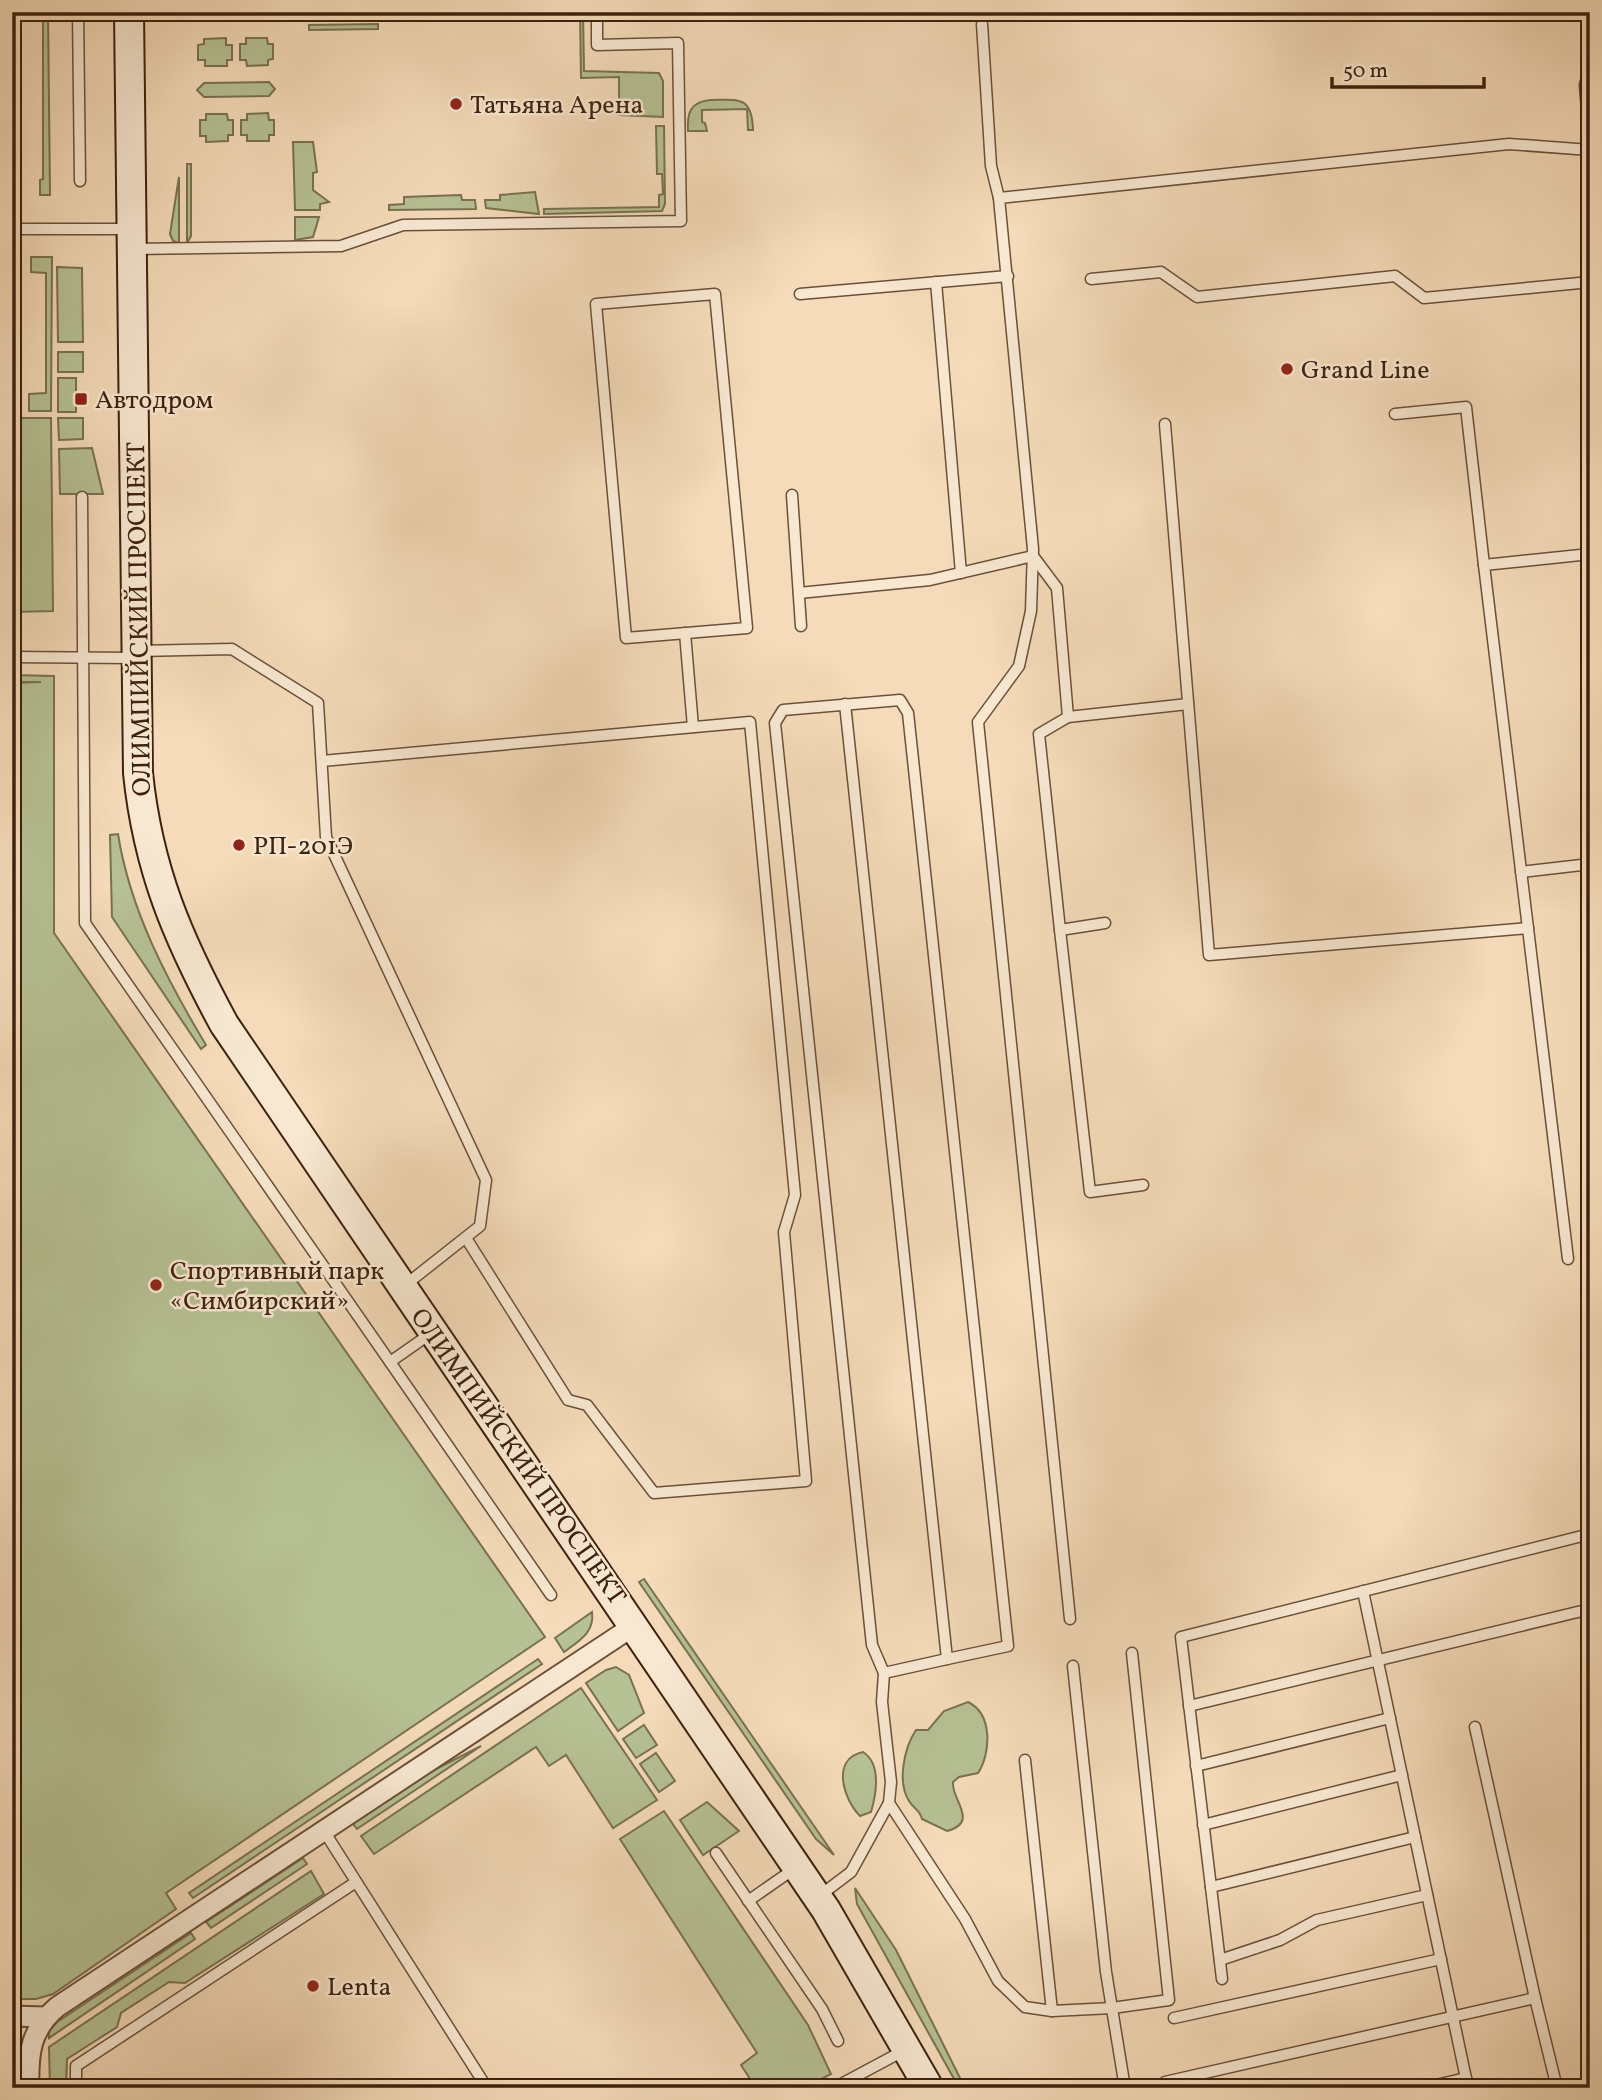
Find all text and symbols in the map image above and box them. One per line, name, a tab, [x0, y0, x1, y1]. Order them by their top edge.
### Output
scale bar	[1332, 46, 1485, 90]
text: 50 m	[1343, 57, 1388, 86]
place label: Татьяна Арена	[470, 88, 643, 124]
marker: Татьяна Арена	[448, 96, 464, 112]
place label: Grand Line	[1301, 353, 1429, 389]
marker: Grand Line	[1279, 361, 1295, 377]
place label: Автодром	[95, 383, 213, 419]
marker: Автодром	[73, 391, 89, 407]
street label: ОЛИМПИЙСКИЙ ПРОСПЕКТ	[119, 441, 161, 797]
place label: РП-201Э	[253, 829, 353, 865]
marker: РП-201Э	[231, 837, 247, 853]
place label: Спортивный парк «Симбирский»	[170, 1254, 384, 1320]
marker: Спортивный парк «Симбирский»	[148, 1277, 164, 1293]
street label: ОЛИМПИЙСКИЙ ПРОСПЕКТ	[401, 1302, 634, 1613]
place label: Lenta	[327, 1970, 391, 2006]
marker: Lenta	[305, 1978, 321, 1994]

